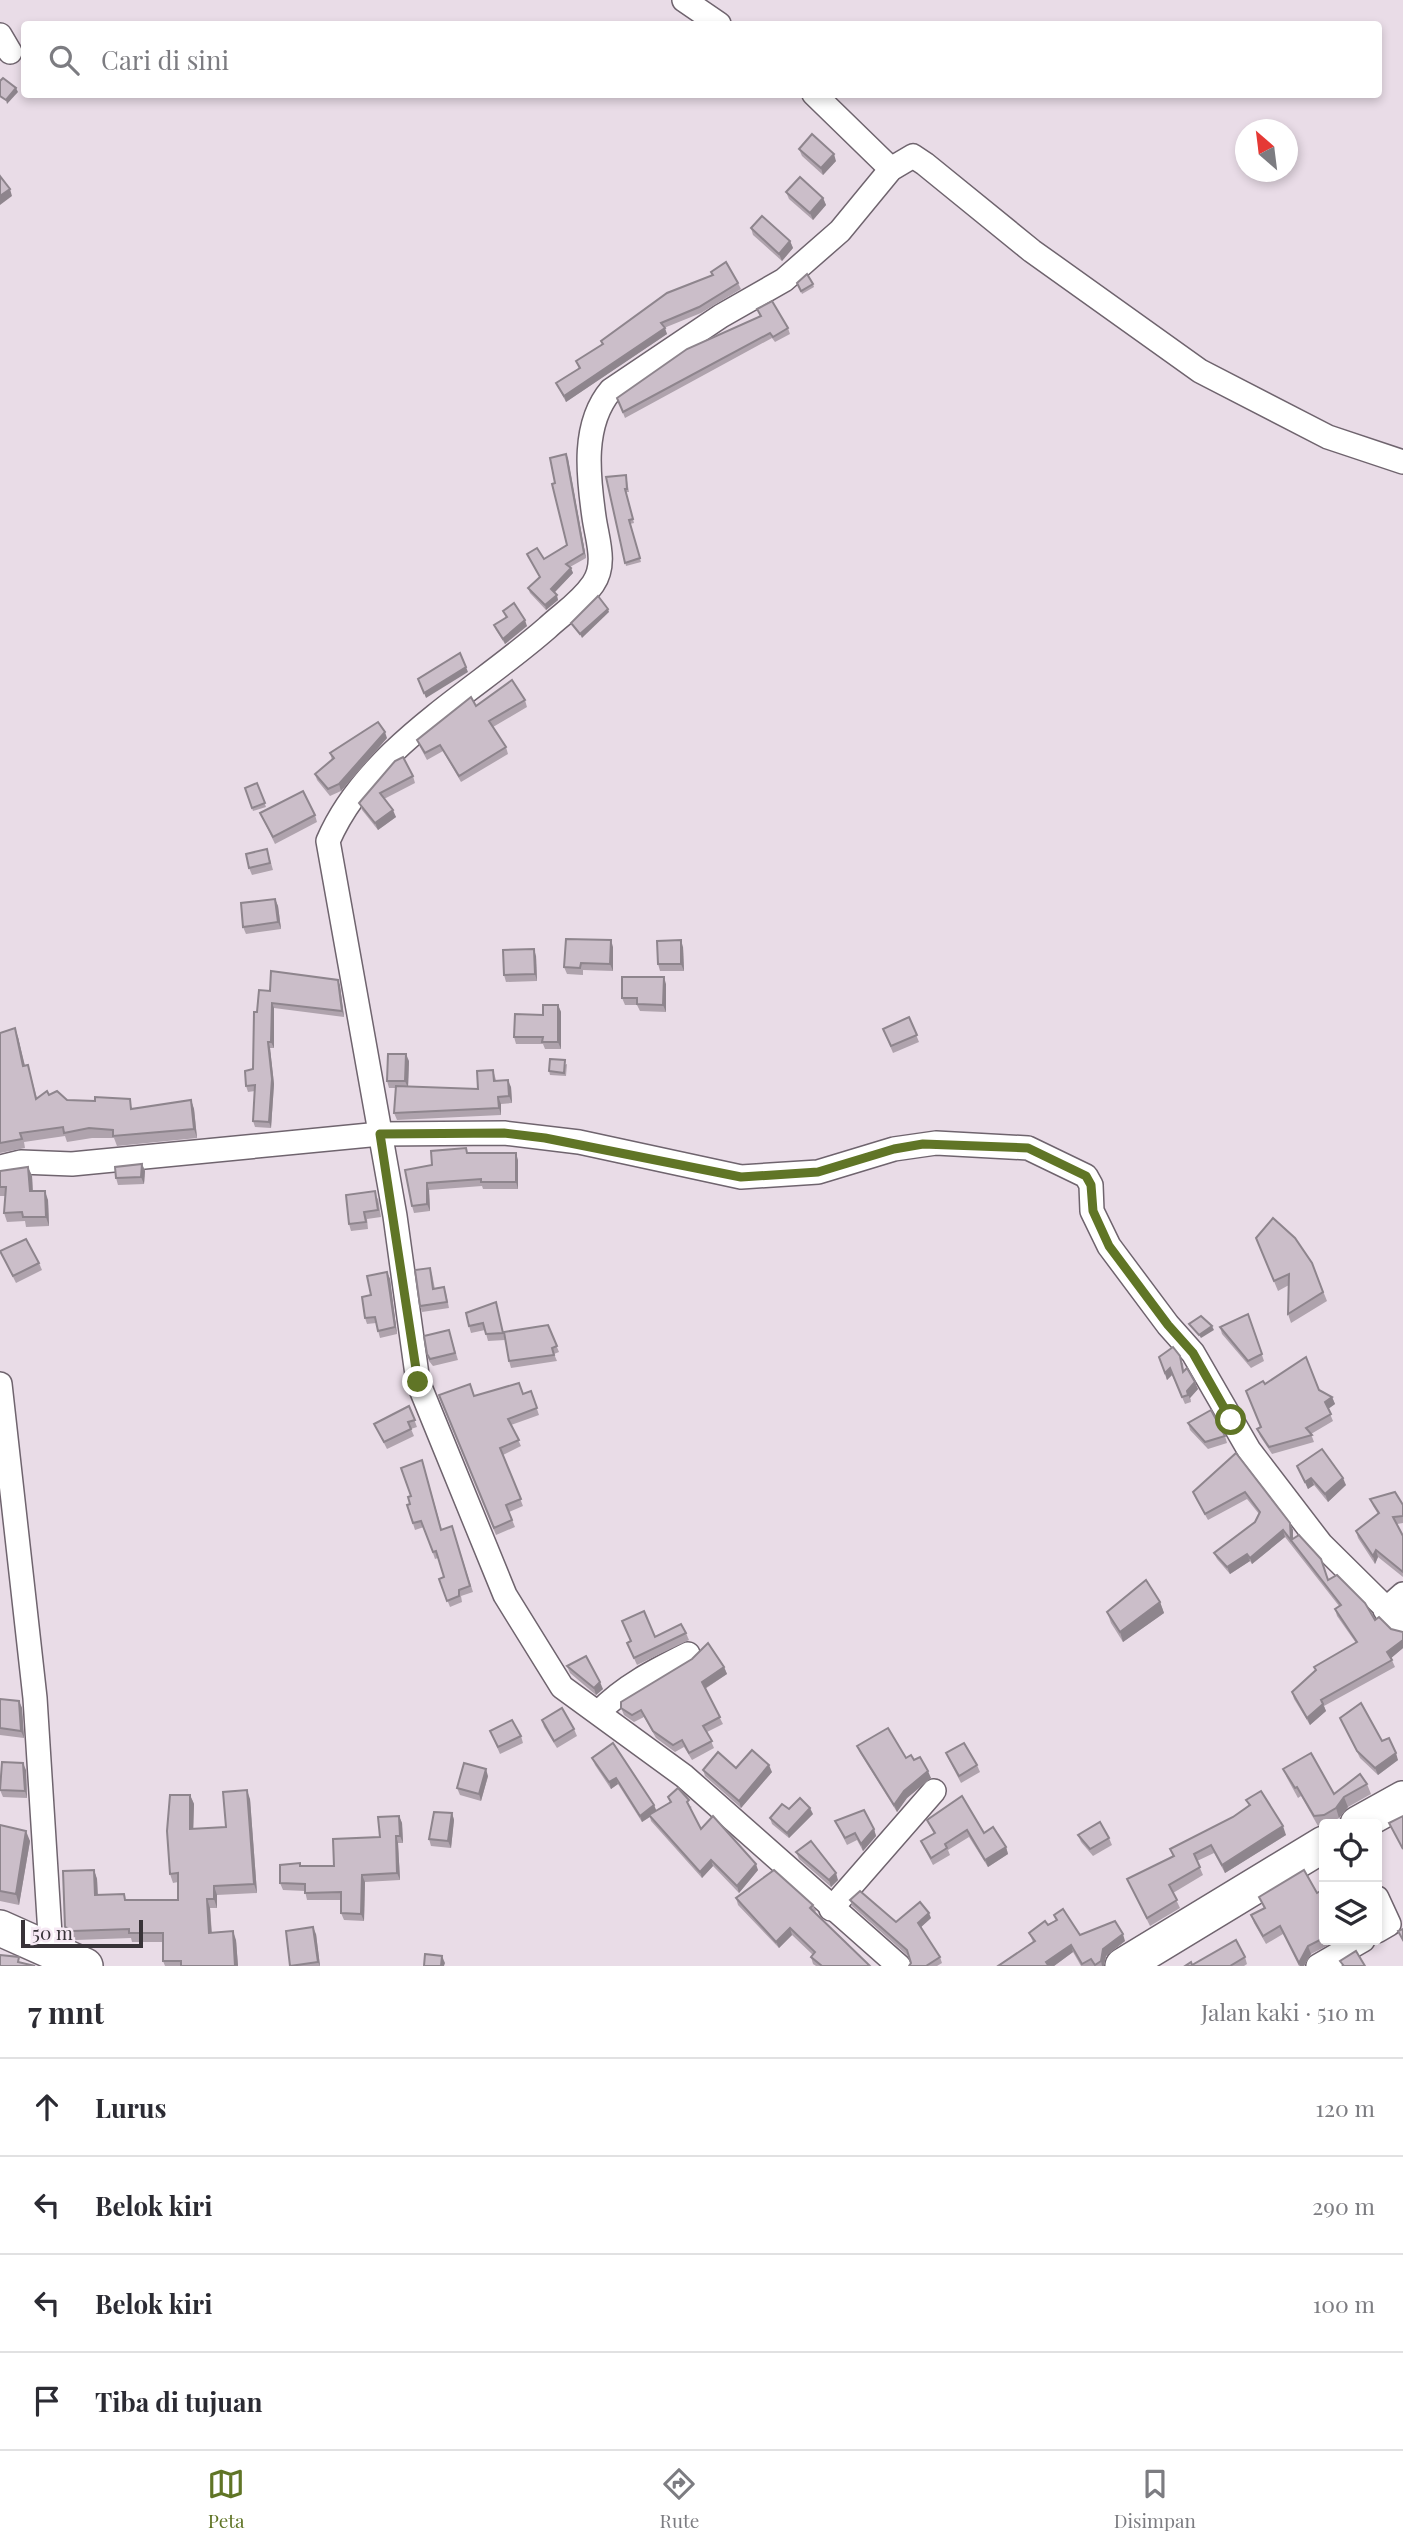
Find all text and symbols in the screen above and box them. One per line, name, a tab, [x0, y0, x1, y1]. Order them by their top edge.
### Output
search box	[21, 21, 1382, 98]
icon: search	[45, 41, 83, 79]
text: Cari di sini	[101, 42, 229, 77]
north arrow	[1235, 119, 1298, 182]
route end	[402, 1366, 433, 1397]
route start	[1215, 1404, 1246, 1435]
map controls	[1319, 1819, 1382, 1945]
button: locate	[1319, 1819, 1382, 1882]
button: layers	[1319, 1882, 1382, 1945]
scale bar	[21, 1917, 144, 1949]
text: 50 m	[32, 1919, 73, 1945]
text: 7 mnt	[28, 1992, 104, 2032]
text: Jalan kaki · 510 m	[1201, 1996, 1375, 2027]
icon: ahead	[28, 2088, 66, 2126]
text: Lurus	[95, 2090, 167, 2125]
text: 120 m	[1316, 2092, 1375, 2123]
icon: left	[28, 2186, 66, 2224]
text: Belok kiri	[95, 2188, 212, 2223]
text: 290 m	[1312, 2190, 1375, 2221]
icon: left	[28, 2284, 66, 2322]
text: Belok kiri	[95, 2286, 212, 2321]
text: 100 m	[1313, 2288, 1375, 2319]
icon: arrive	[28, 2382, 66, 2420]
text: Tiba di tujuan	[95, 2384, 263, 2419]
tab: Peta	[207, 2465, 245, 2533]
tab: Rute	[660, 2465, 699, 2533]
tab: Disimpan	[1114, 2465, 1196, 2533]

